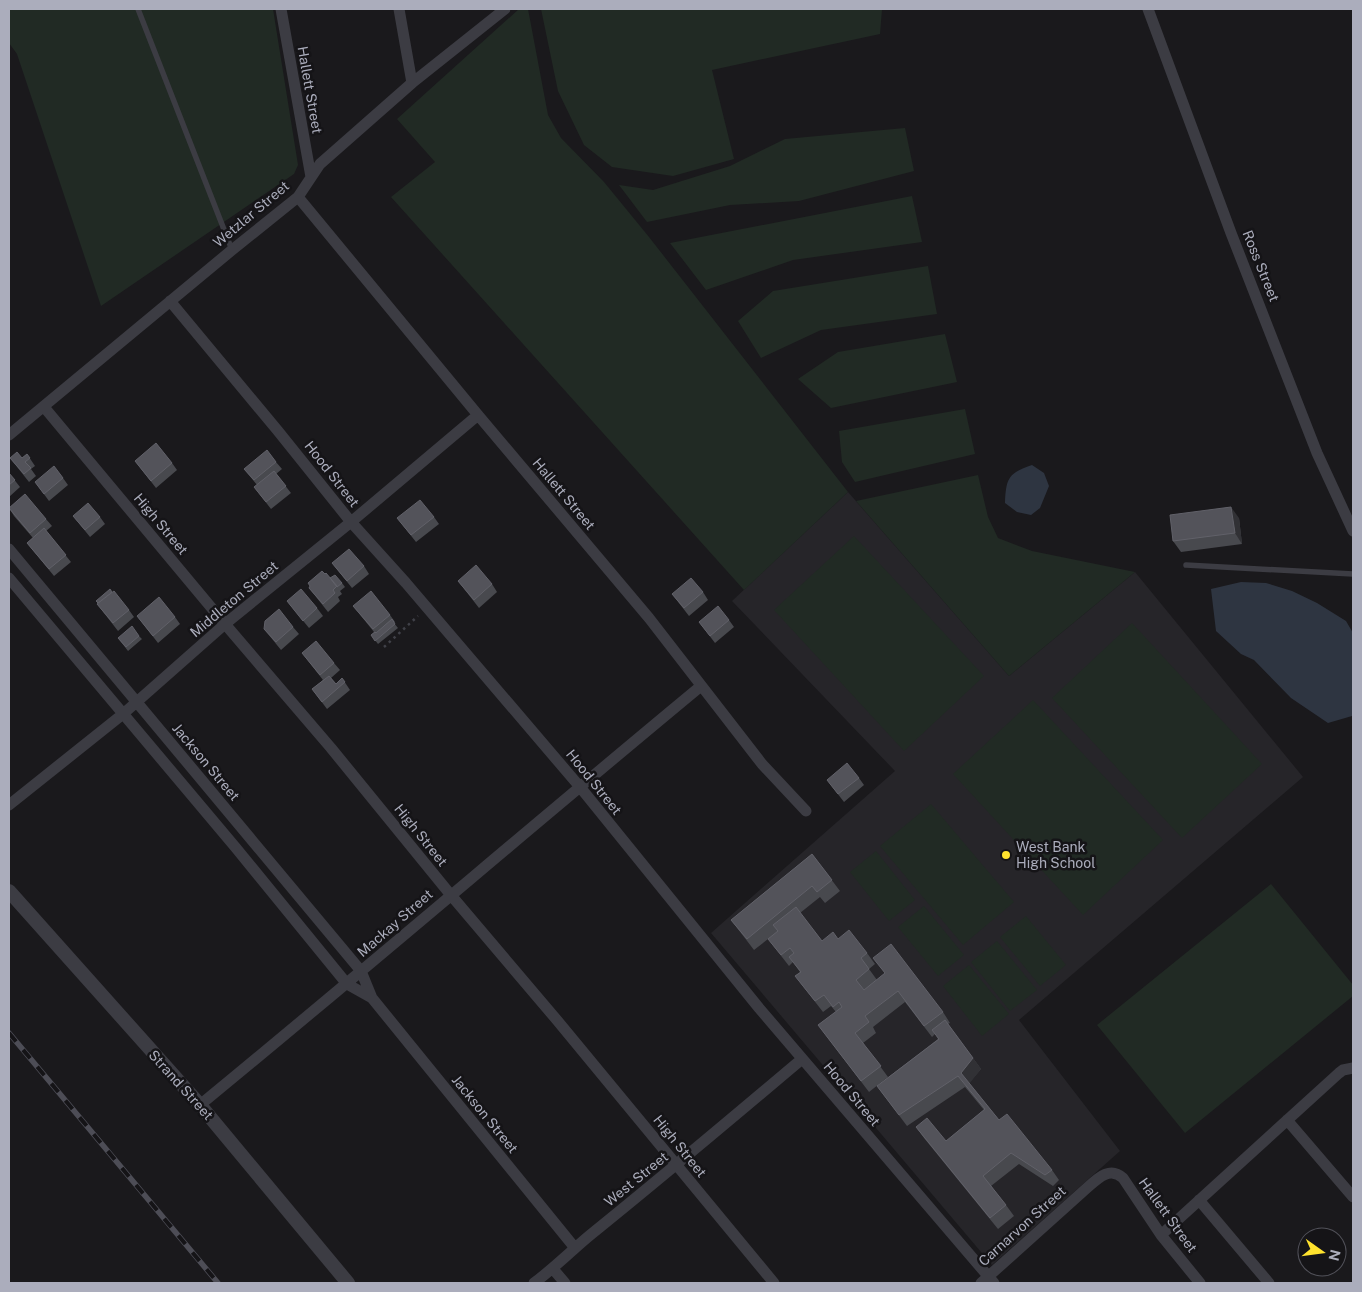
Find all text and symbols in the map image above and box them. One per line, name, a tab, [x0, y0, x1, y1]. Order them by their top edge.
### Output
street label: Hallett Street	[294, 45, 326, 135]
street label: Wetzlar Street	[210, 178, 292, 250]
street label: Ross Street	[1239, 228, 1283, 304]
street label: Hood Street	[301, 438, 363, 510]
street label: Hallett Street	[529, 455, 599, 533]
street label: High Street	[131, 490, 191, 558]
street label: Middleton Street	[187, 558, 281, 640]
street label: Jackson Street	[169, 720, 243, 804]
street label: Hood Street	[563, 746, 625, 818]
street label: High Street	[391, 801, 451, 869]
place label: West Bank High School	[1016, 839, 1095, 871]
marker: West Bank High School	[1000, 849, 1012, 861]
street label: Mackay Street	[354, 886, 436, 960]
street label: Strand Street	[146, 1047, 216, 1123]
street label: Hood Street	[820, 1059, 884, 1129]
street label: Jackson Street	[449, 1072, 521, 1156]
street label: High Street	[650, 1112, 710, 1180]
street label: West Street	[601, 1148, 671, 1210]
street label: Hallett Street	[1136, 1175, 1200, 1255]
street label: Carnarvon Street	[975, 1183, 1069, 1269]
north arrow	[1297, 1227, 1347, 1277]
text: N	[1326, 1248, 1344, 1262]

